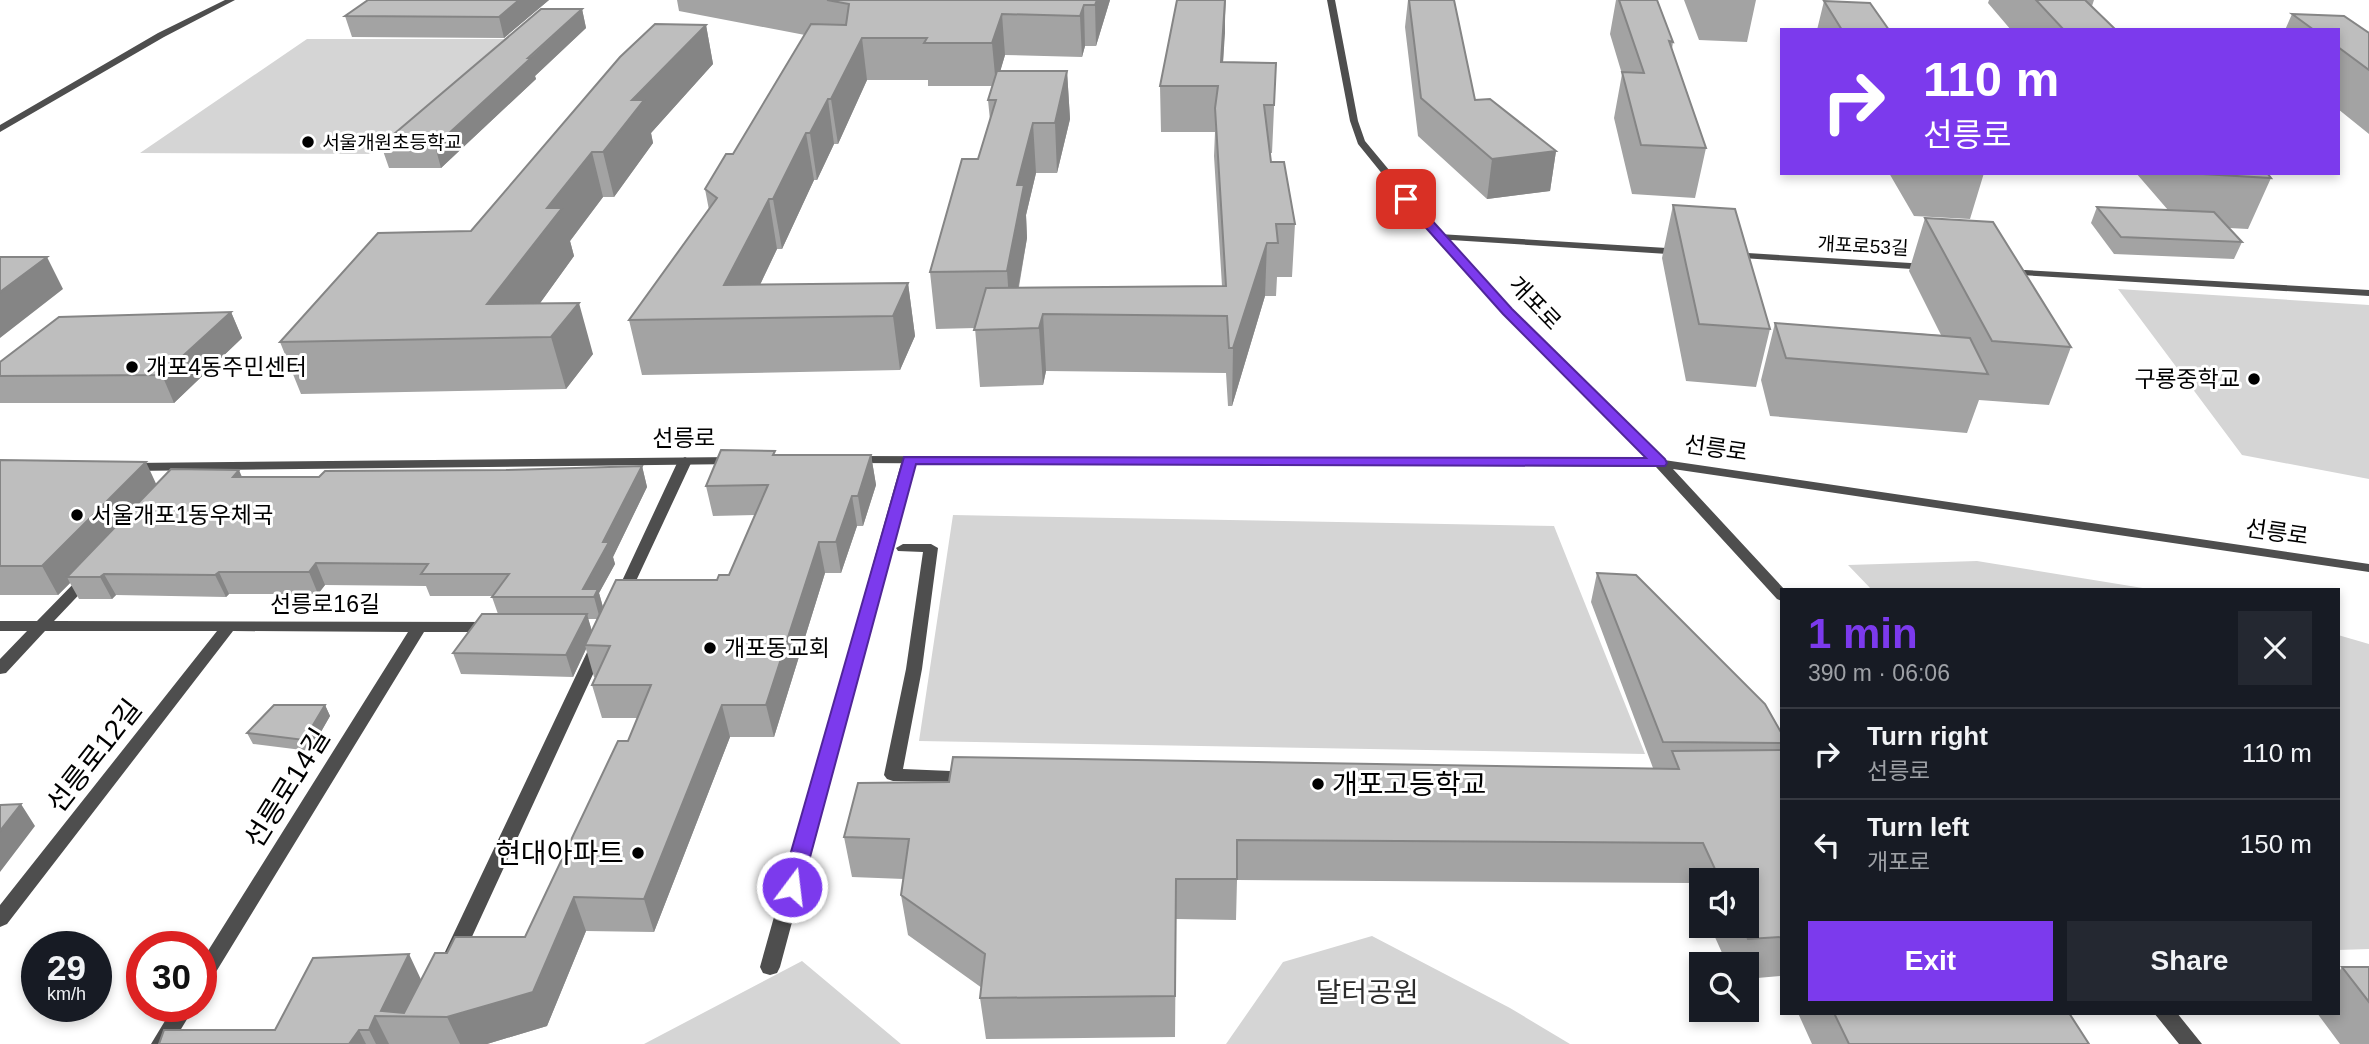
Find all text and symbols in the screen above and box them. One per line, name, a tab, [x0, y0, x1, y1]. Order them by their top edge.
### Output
text: 110 m	[1923, 52, 2059, 106]
icon: right	[1808, 56, 1899, 147]
text: 선릉로	[1923, 117, 2011, 153]
place label: 서울개원초등학교	[322, 132, 462, 153]
marker: 서울개원초등학교	[300, 134, 316, 150]
pin	[1376, 169, 1436, 229]
icon: arrive	[1387, 180, 1425, 218]
street label: 개포로53길	[1817, 233, 1909, 259]
street label: 개포로	[1504, 271, 1566, 335]
place label: 개포4동주민센터	[146, 354, 307, 380]
marker: 개포4동주민센터	[124, 359, 140, 375]
place label: 구룡중학교	[2134, 366, 2240, 392]
marker: 구룡중학교	[2246, 371, 2262, 387]
street label: 선릉로	[652, 425, 716, 451]
street label: 선릉로	[1683, 431, 1749, 465]
place label: 서울개포1동우체국	[91, 502, 273, 528]
marker: 서울개포1동우체국	[69, 507, 85, 523]
street label: 선릉로	[2244, 515, 2310, 549]
street label: 선릉로16길	[270, 591, 380, 617]
text: 1 min	[1808, 610, 1918, 657]
button: close	[2238, 611, 2312, 685]
place label: 개포동교회	[724, 635, 830, 661]
marker: 개포동교회	[702, 640, 718, 656]
text: 390 m · 06:06	[1808, 660, 1950, 686]
street label: 선릉로12길	[40, 694, 148, 818]
text: Turn right	[1867, 721, 1988, 751]
street label: 선릉로14길	[238, 723, 336, 853]
icon: right	[1808, 735, 1846, 773]
text: 110 m	[2242, 738, 2312, 768]
text: 선릉로	[1867, 758, 1930, 784]
place label: 개포고등학교	[1332, 769, 1487, 800]
marker: 개포고등학교	[1310, 776, 1326, 792]
text: Turn left	[1867, 812, 1969, 842]
icon: left	[1808, 826, 1846, 864]
text: 150 m	[2240, 829, 2312, 859]
place label: 현대아파트	[495, 838, 624, 869]
marker: 현대아파트	[630, 845, 646, 861]
text: 개포로	[1867, 849, 1930, 875]
position arrow	[755, 850, 829, 924]
map controls	[1689, 868, 1759, 1022]
button: sound	[1689, 868, 1759, 938]
button: Exit	[1808, 921, 2053, 1001]
button: Share	[2067, 921, 2312, 1001]
speed limit sign: 30	[126, 931, 217, 1022]
text: 29	[47, 948, 86, 987]
button: search	[1689, 952, 1759, 1022]
park label: 달터공원	[1315, 977, 1419, 1008]
text: km/h	[47, 984, 86, 1004]

